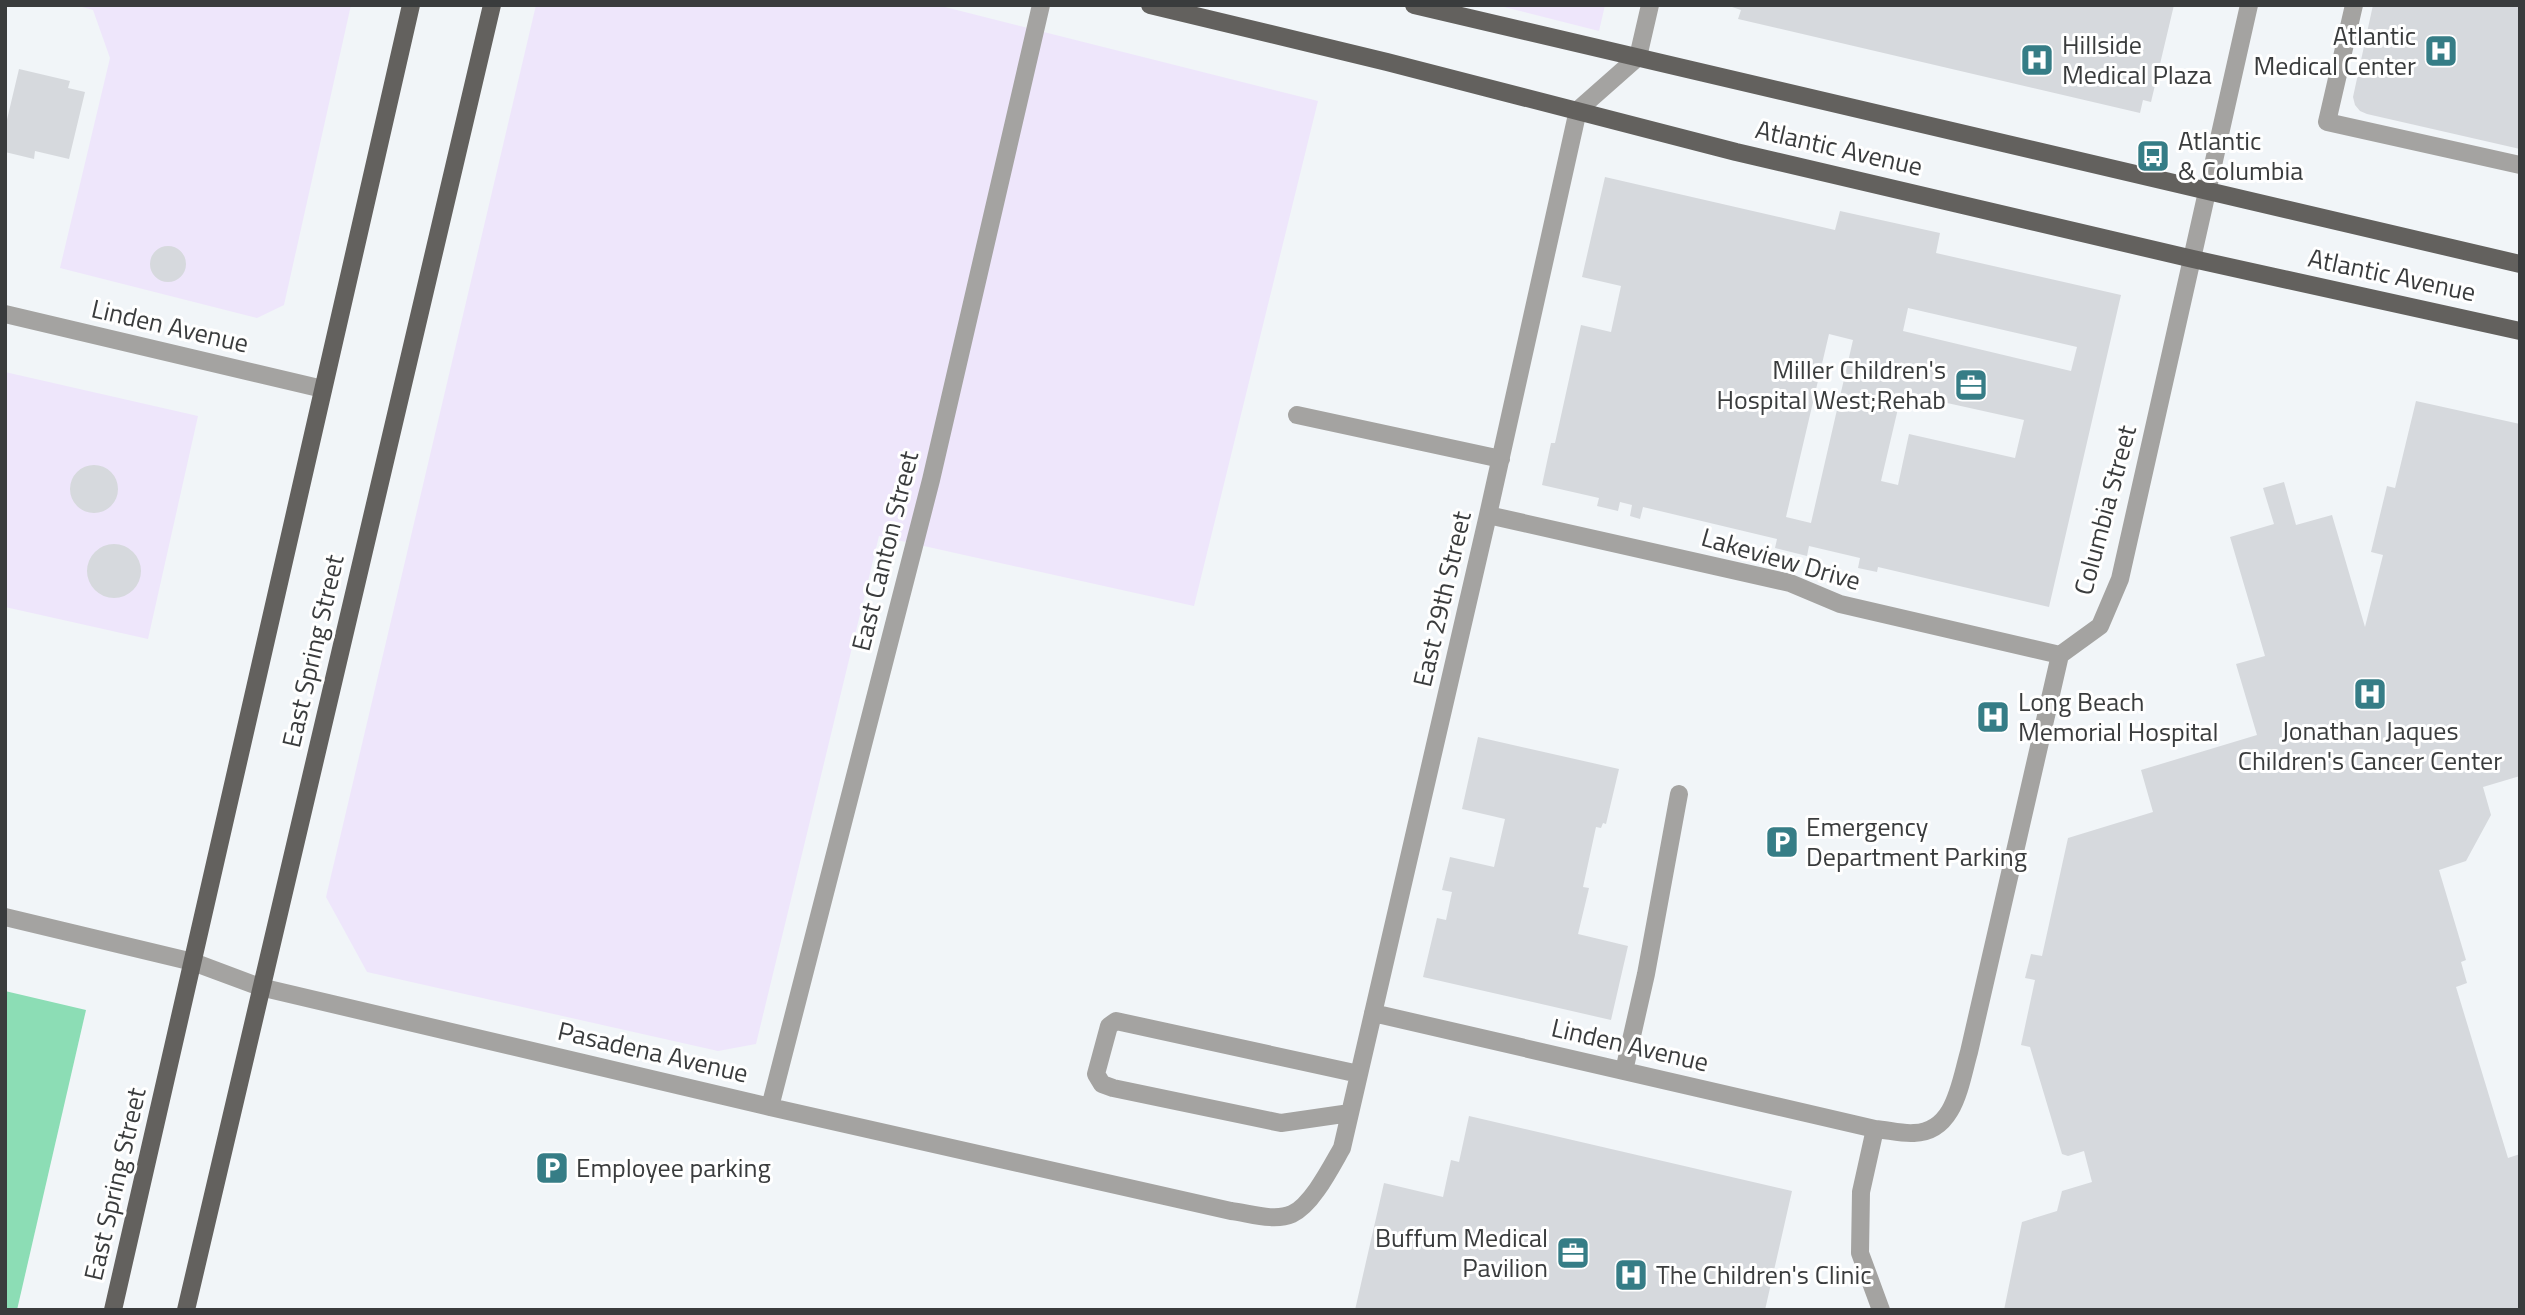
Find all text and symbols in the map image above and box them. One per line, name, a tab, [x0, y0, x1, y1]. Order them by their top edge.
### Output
place label: Atlantic Medical Center	[2253, 16, 2416, 85]
place label: Hillside Medical Plaza	[2062, 25, 2212, 94]
hospital icon: Atlantic Medical Center	[2422, 32, 2460, 70]
hospital icon: Hillside Medical Plaza	[2018, 41, 2056, 79]
street label: Atlantic Avenue	[1752, 109, 1926, 186]
place label: Atlantic & Columbia	[2178, 121, 2303, 190]
bus stop icon: Atlantic & Columbia	[2134, 137, 2172, 175]
street label: Atlantic Avenue	[2305, 238, 2479, 311]
street label: Linden Avenue	[88, 289, 252, 363]
place label: Miller Children's Hospital West;Rehab	[1717, 350, 1946, 419]
office icon: Miller Children's Hospital West;Rehab	[1952, 366, 1990, 404]
street label: Columbia Street	[2063, 421, 2146, 599]
street label: East Canton Street	[841, 447, 928, 655]
street label: East 29th Street	[1402, 507, 1481, 691]
street label: Lakeview Drive	[1697, 517, 1865, 600]
street label: East Spring Street	[271, 551, 354, 751]
hospital icon: Jonathan Jaques Children's Cancer Center	[2351, 675, 2389, 713]
place label: Long Beach Memorial Hospital	[2018, 682, 2219, 751]
hospital icon: Long Beach Memorial Hospital	[1974, 698, 2012, 736]
place label: Jonathan Jaques Children's Cancer Center	[2238, 711, 2502, 780]
place label: Emergency Department Parking	[1806, 807, 2027, 876]
parking icon: Emergency Department Parking	[1763, 823, 1801, 861]
street label: Linden Avenue	[1548, 1008, 1712, 1082]
street label: Pasadena Avenue	[554, 1011, 752, 1092]
street label: East Spring Street	[73, 1084, 156, 1284]
place label: Employee parking	[576, 1148, 771, 1187]
parking icon: Employee parking	[533, 1149, 571, 1187]
place label: Buffum Medical Pavilion	[1375, 1218, 1548, 1287]
office icon: Buffum Medical Pavilion	[1554, 1234, 1592, 1272]
place label: The Children's Clinic	[1656, 1255, 1872, 1294]
hospital icon: The Children's Clinic	[1612, 1256, 1650, 1294]

